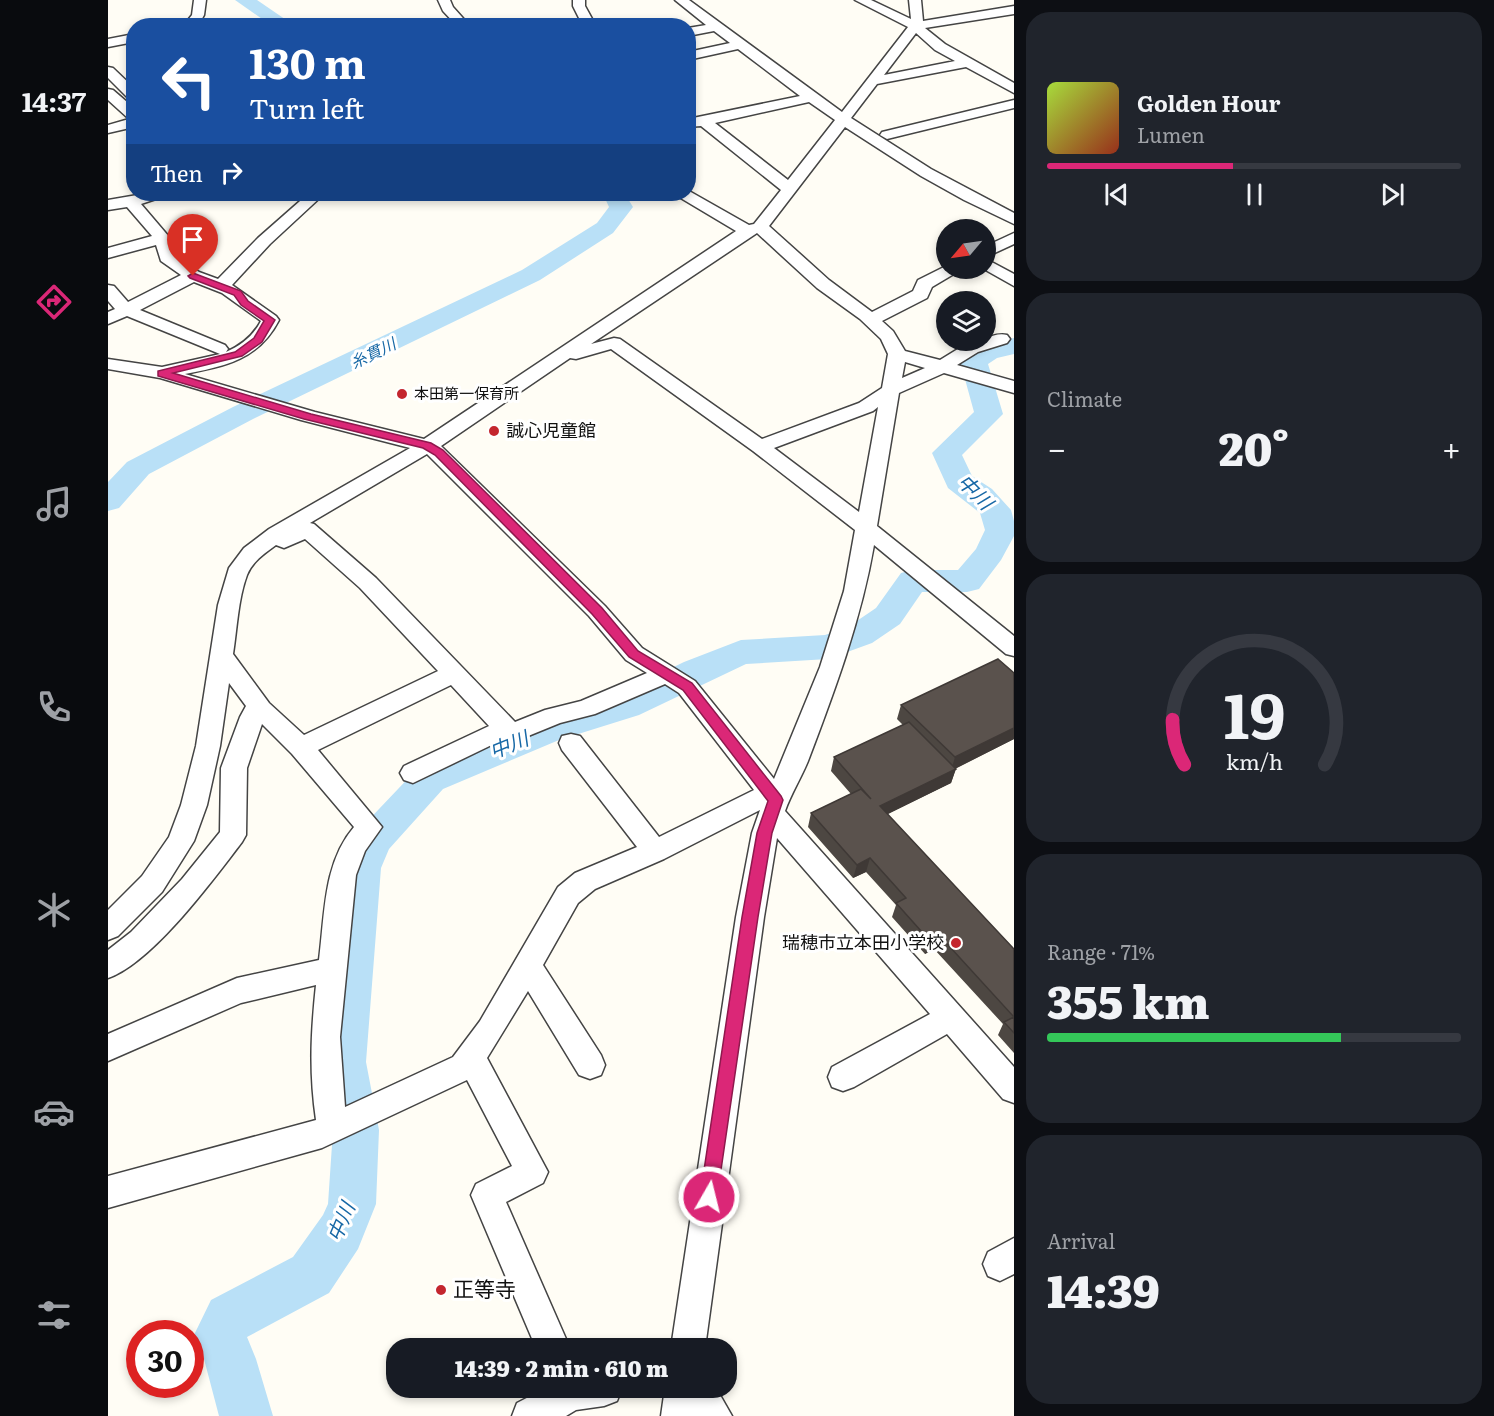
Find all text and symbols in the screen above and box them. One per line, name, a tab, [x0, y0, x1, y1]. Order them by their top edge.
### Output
text: 130 m	[249, 30, 366, 92]
icon: left	[150, 42, 228, 120]
text: 14:37	[22, 80, 86, 120]
text: Golden Hour	[1137, 86, 1280, 119]
text: Turn left	[249, 87, 364, 127]
text: Lumen	[1137, 119, 1205, 149]
text: Then	[150, 156, 203, 189]
icon: right	[215, 156, 248, 189]
icon: previous	[1100, 178, 1133, 211]
icon: pause	[1238, 178, 1271, 211]
icon: next	[1376, 178, 1409, 211]
pin	[167, 214, 218, 276]
north arrow	[936, 219, 996, 279]
map controls	[936, 219, 996, 351]
icon: arrive	[176, 223, 209, 256]
icon: directions	[33, 281, 75, 323]
button: layers	[936, 291, 996, 351]
water label: 糸貫川	[346, 330, 401, 373]
place label: 本田第一保育所	[414, 381, 519, 404]
text: Climate	[1047, 383, 1122, 413]
marker: 本田第一保育所	[395, 387, 409, 401]
text: 20°	[1219, 413, 1289, 480]
place label: 誠心児童館	[506, 416, 596, 443]
text: −	[1047, 422, 1066, 471]
text: +	[1442, 422, 1461, 471]
marker: 誠心児童館	[487, 424, 501, 438]
water label: 中川	[952, 466, 1003, 517]
icon: music	[33, 483, 75, 525]
text: 19	[1223, 666, 1285, 758]
icon: phone	[33, 686, 75, 728]
water label: 中川	[484, 721, 534, 765]
text: km/h	[1225, 745, 1283, 777]
icon: climate	[33, 889, 75, 931]
place label: 瑞穂市立本田小学校	[782, 928, 944, 955]
marker: 瑞穂市立本田小学校	[949, 936, 963, 950]
text: Range · 71%	[1047, 936, 1155, 966]
text: 355 km	[1047, 966, 1210, 1033]
icon: car	[33, 1091, 75, 1133]
position arrow	[677, 1165, 741, 1229]
water label: 中川	[318, 1195, 362, 1245]
text: Arrival	[1047, 1225, 1115, 1255]
text: 14:39	[1047, 1255, 1160, 1322]
place label: 正等寺	[453, 1272, 516, 1303]
marker: 正等寺	[434, 1283, 448, 1297]
icon: filters	[33, 1294, 75, 1336]
speed limit sign: 30	[126, 1320, 204, 1398]
text: 14:39 · 2 min · 610 m	[455, 1351, 668, 1384]

